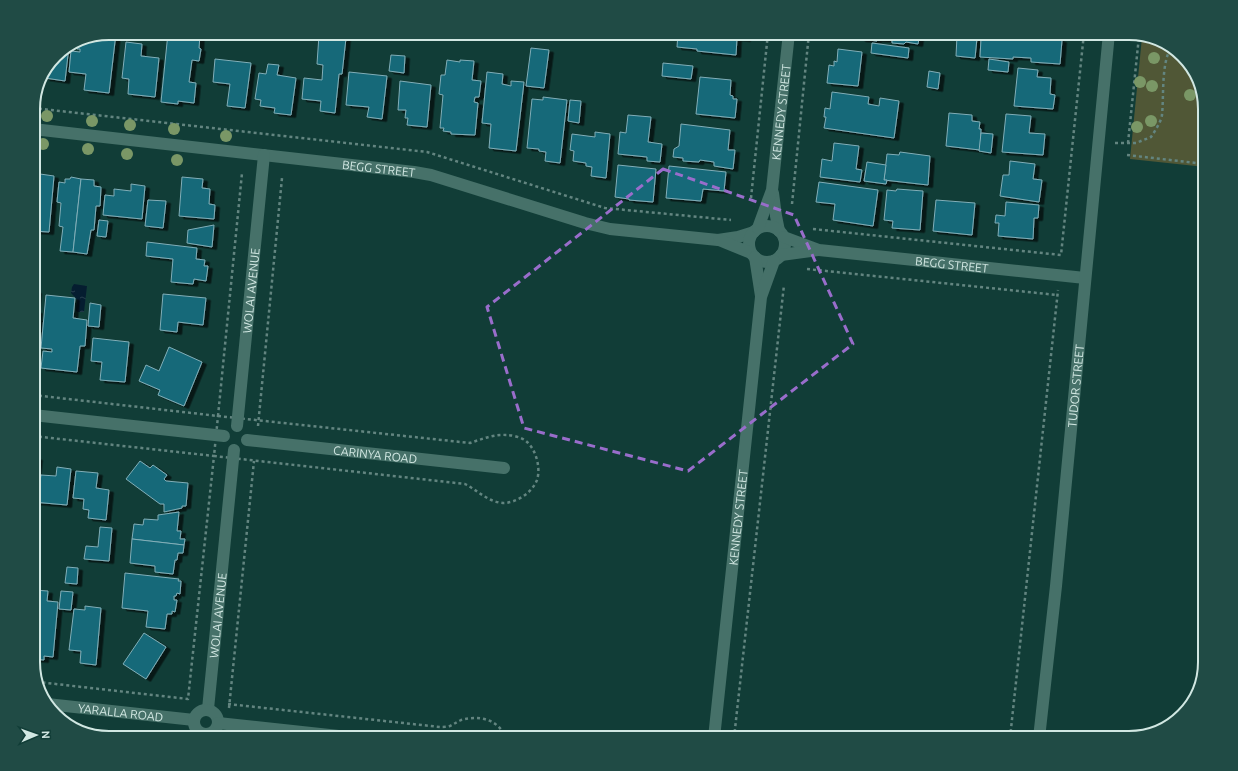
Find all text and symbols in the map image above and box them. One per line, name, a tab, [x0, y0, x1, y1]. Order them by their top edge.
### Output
street label: KENNEDY STREET	[769, 63, 792, 161]
street label: BEGG STREET	[342, 157, 416, 179]
street label: WOLAI AVENUE	[240, 247, 261, 334]
street label: BEGG STREET	[915, 254, 989, 274]
street label: TUDOR STREET	[1065, 343, 1086, 428]
street label: CARINYA ROAD	[333, 443, 418, 465]
street label: KENNEDY STREET	[726, 468, 749, 566]
street label: WOLAI AVENUE	[207, 572, 228, 659]
street label: YARALLA ROAD	[77, 701, 164, 723]
north arrow	[16, 715, 56, 755]
text: N	[40, 730, 52, 739]

